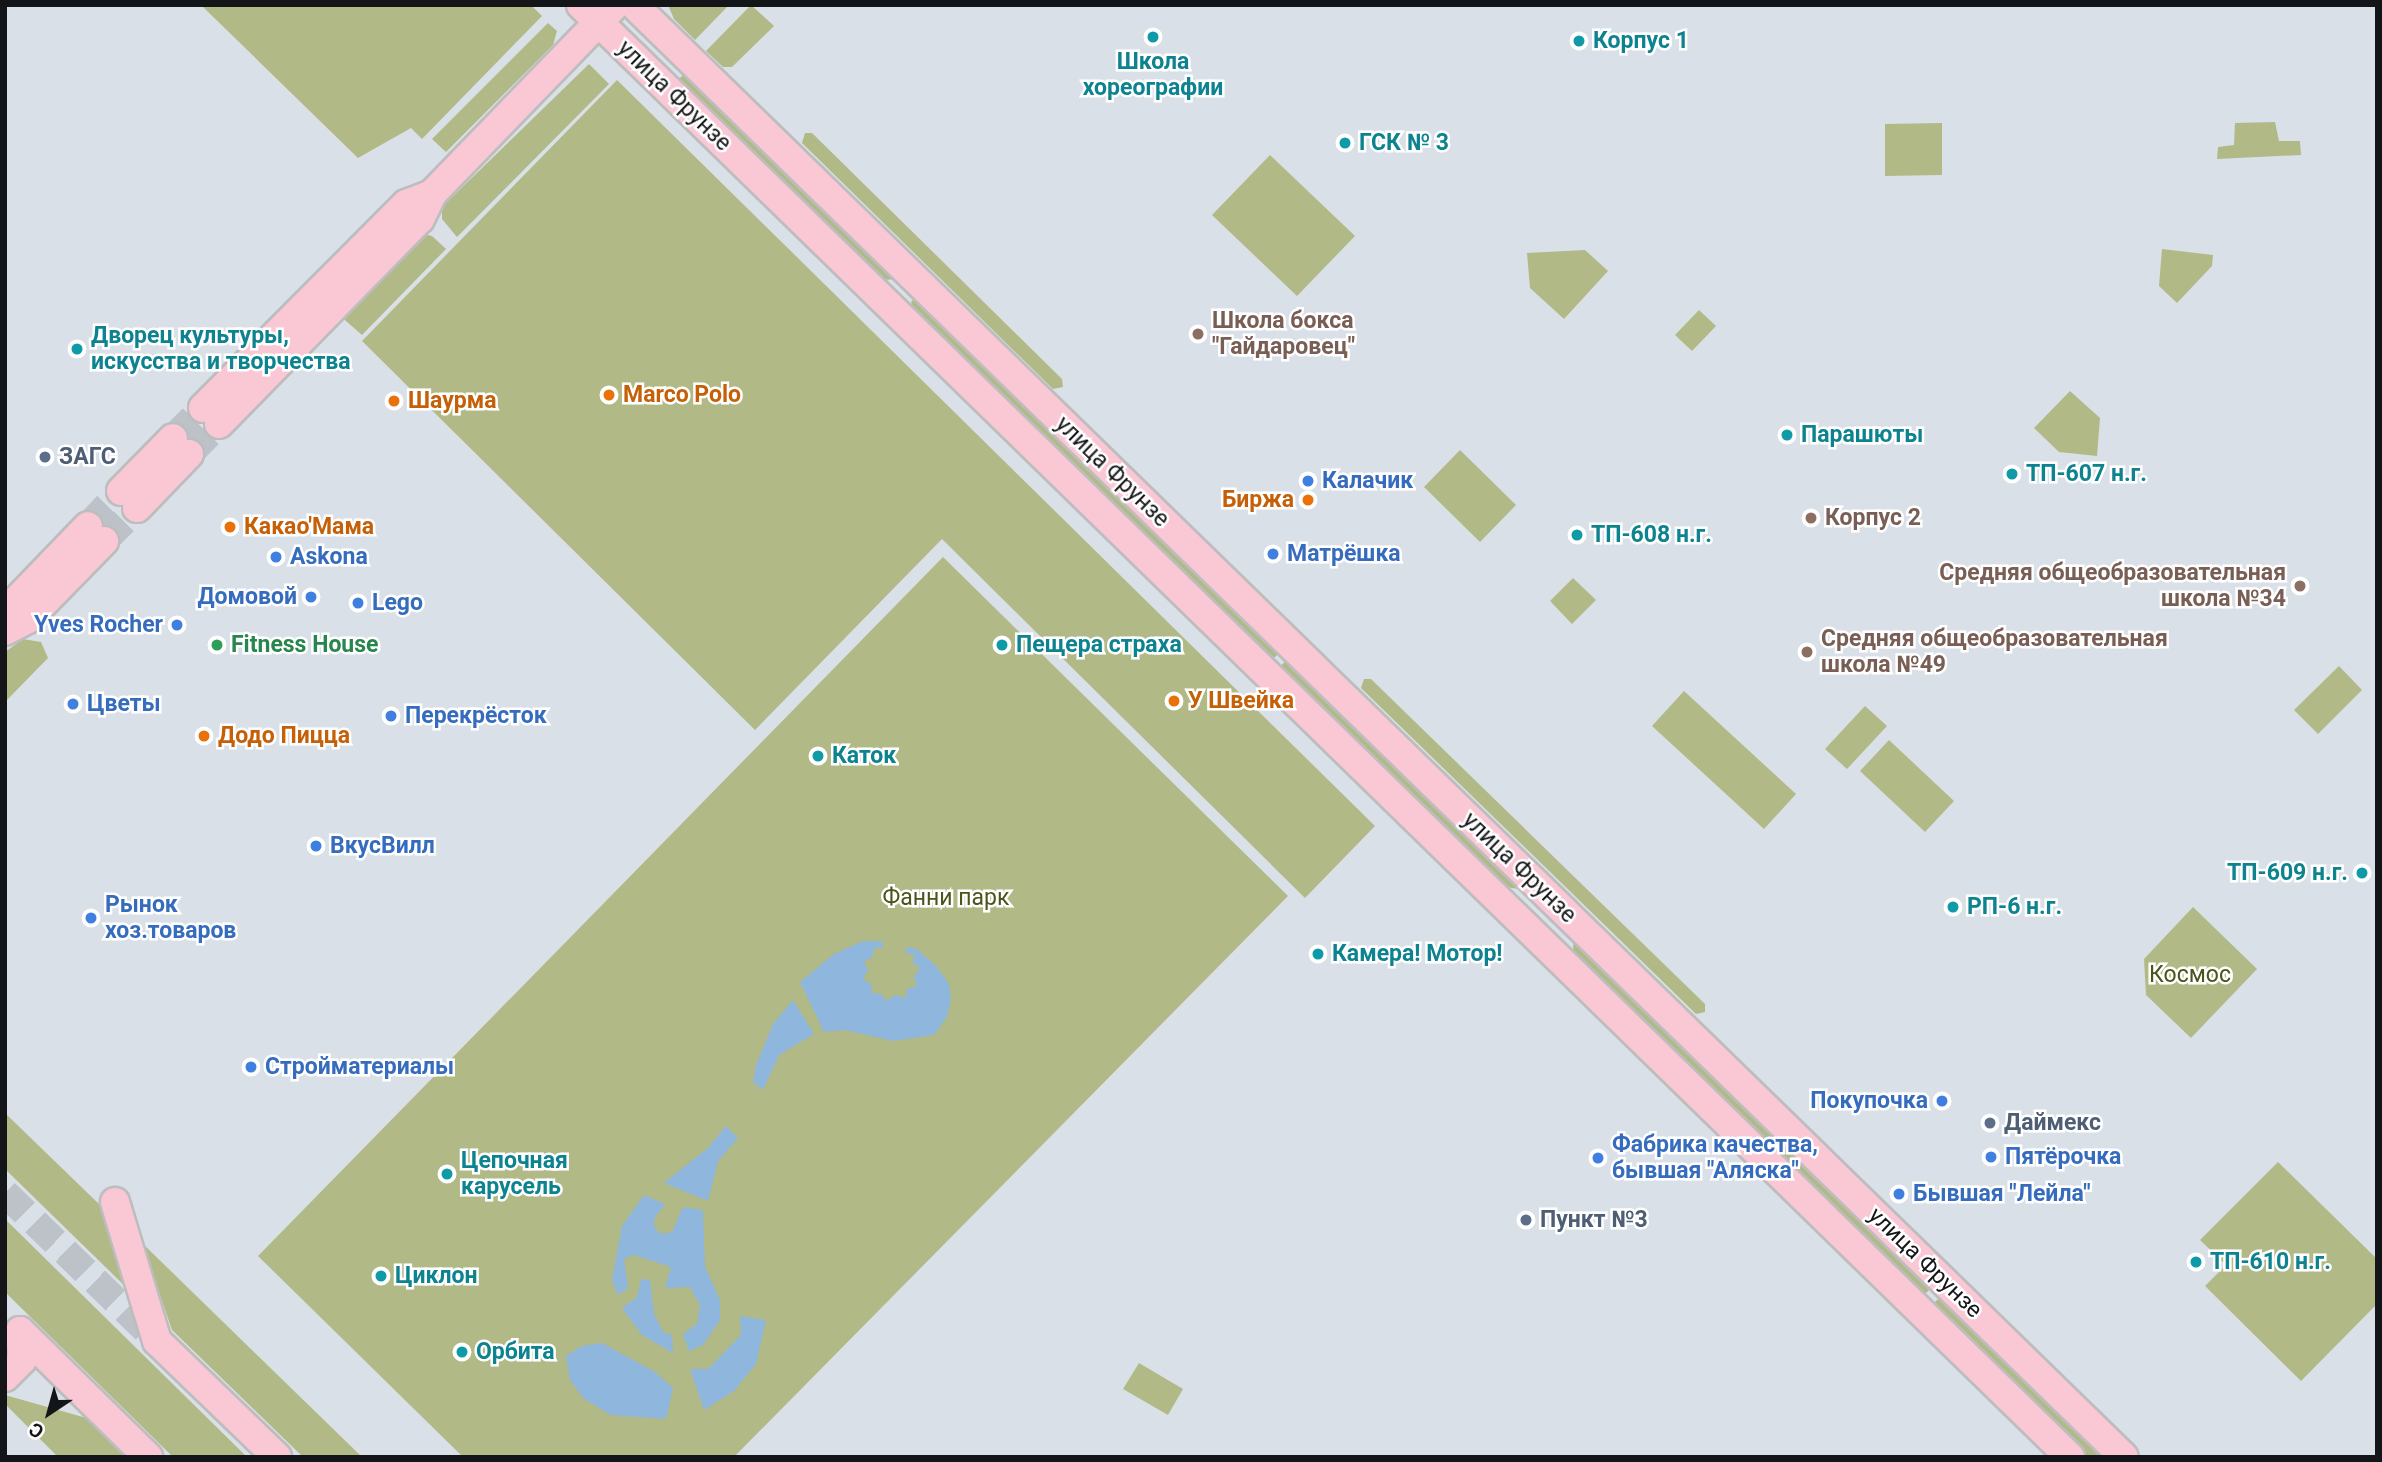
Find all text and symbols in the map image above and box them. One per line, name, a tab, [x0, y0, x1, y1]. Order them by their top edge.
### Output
place label: Корпус 1	[1593, 27, 1689, 55]
marker: Школа хореографии	[1145, 29, 1161, 45]
marker: Корпус 1	[1571, 33, 1587, 49]
street label: улица Фрунзе	[611, 35, 737, 157]
place label: Школа хореографии	[1083, 48, 1223, 102]
place label: ГСК № 3	[1359, 129, 1449, 157]
marker: ГСК № 3	[1337, 135, 1353, 151]
place label: Школа бокса "Гайдаровец"	[1212, 307, 1355, 361]
place label: Дворец культуры, искусства и творчества	[91, 322, 351, 376]
marker: Школа бокса "Гайдаровец"	[1190, 326, 1206, 342]
marker: Дворец культуры, искусства и творчества	[69, 341, 85, 357]
place label: Marco Polo	[623, 381, 741, 409]
place label: Шаурма	[408, 387, 496, 415]
marker: Marco Polo	[601, 387, 617, 403]
marker: Шаурма	[386, 393, 402, 409]
street label: улица Фрунзе	[1049, 411, 1175, 533]
place label: Парашюты	[1801, 421, 1923, 449]
marker: Парашюты	[1779, 427, 1795, 443]
place label: ЗАГС	[59, 443, 116, 471]
marker: ЗАГС	[37, 449, 53, 465]
place label: ТП-607 н.г.	[2026, 460, 2147, 488]
marker: ТП-607 н.г.	[2004, 466, 2020, 482]
place label: Калачик	[1322, 467, 1413, 495]
marker: Калачик	[1300, 473, 1316, 489]
place label: Биржа	[1222, 486, 1294, 514]
marker: Биржа	[1300, 492, 1316, 508]
place label: Корпус 2	[1825, 504, 1921, 532]
marker: Корпус 2	[1803, 510, 1819, 526]
place label: Какао'Мама	[244, 513, 374, 541]
marker: Какао'Мама	[222, 519, 238, 535]
place label: ТП-608 н.г.	[1591, 521, 1712, 549]
marker: ТП-608 н.г.	[1569, 527, 1585, 543]
place label: Матрёшка	[1287, 540, 1401, 568]
place label: Askona	[290, 543, 368, 571]
marker: Матрёшка	[1265, 546, 1281, 562]
marker: Askona	[268, 549, 284, 565]
place label: Средняя общеобразовательная школа №34	[1939, 559, 2286, 613]
marker: Средняя общеобразовательная школа №34	[2292, 578, 2308, 594]
place label: Домовой	[197, 583, 297, 611]
marker: Домовой	[303, 589, 319, 605]
place label: Lego	[372, 589, 423, 617]
marker: Lego	[350, 595, 366, 611]
place label: Yves Rocher	[34, 611, 163, 639]
marker: Yves Rocher	[169, 617, 185, 633]
place label: Средняя общеобразовательная школа №49	[1821, 625, 2168, 679]
place label: Fitness House	[231, 631, 378, 659]
place label: Пещера страха	[1016, 631, 1182, 659]
marker: Fitness House	[209, 637, 225, 653]
marker: Пещера страха	[994, 637, 1010, 653]
marker: Средняя общеобразовательная школа №49	[1799, 644, 1815, 660]
place label: У Швейка	[1188, 687, 1294, 715]
place label: Цветы	[87, 690, 161, 718]
marker: У Швейка	[1166, 693, 1182, 709]
marker: Цветы	[65, 696, 81, 712]
place label: Перекрёсток	[405, 702, 547, 730]
marker: Перекрёсток	[383, 708, 399, 724]
place label: Додо Пицца	[218, 722, 350, 750]
marker: Додо Пицца	[196, 728, 212, 744]
place label: Каток	[832, 742, 896, 770]
marker: Каток	[810, 748, 826, 764]
street label: улица Фрунзе	[1456, 807, 1582, 929]
place label: ВкусВилл	[330, 832, 435, 860]
marker: ВкусВилл	[308, 838, 324, 854]
place label: ТП-609 н.г.	[2227, 859, 2348, 887]
marker: ТП-609 н.г.	[2354, 865, 2370, 881]
park label: Фанни парк	[883, 884, 1009, 912]
place label: Рынок хоз.товаров	[105, 891, 236, 945]
place label: РП-6 н.г.	[1967, 893, 2062, 921]
marker: РП-6 н.г.	[1945, 899, 1961, 915]
marker: Рынок хоз.товаров	[83, 910, 99, 926]
place label: Камера! Мотор!	[1332, 940, 1503, 968]
marker: Камера! Мотор!	[1310, 946, 1326, 962]
park label: Космос	[2149, 961, 2231, 989]
place label: Стройматериалы	[265, 1053, 454, 1081]
marker: Стройматериалы	[243, 1059, 259, 1075]
place label: Покупочка	[1810, 1087, 1928, 1115]
marker: Покупочка	[1934, 1093, 1950, 1109]
place label: Даймекс	[2004, 1109, 2101, 1137]
marker: Даймекс	[1982, 1115, 1998, 1131]
place label: Фабрика качества, бывшая "Аляска"	[1612, 1131, 1818, 1185]
place label: Пятёрочка	[2005, 1143, 2121, 1171]
place label: Цепочная карусель	[461, 1147, 568, 1201]
marker: Пятёрочка	[1983, 1149, 1999, 1165]
marker: Фабрика качества, бывшая "Аляска"	[1590, 1150, 1606, 1166]
marker: Цепочная карусель	[439, 1166, 455, 1182]
place label: Бывшая "Лейла"	[1913, 1180, 2091, 1208]
marker: Бывшая "Лейла"	[1891, 1186, 1907, 1202]
street label: улица Фрунзе	[1862, 1202, 1988, 1324]
place label: Пункт №3	[1540, 1206, 1648, 1234]
marker: Пункт №3	[1518, 1212, 1534, 1228]
place label: ТП-610 н.г.	[2210, 1248, 2331, 1276]
marker: ТП-610 н.г.	[2188, 1254, 2204, 1270]
place label: Циклон	[395, 1262, 477, 1290]
marker: Циклон	[373, 1268, 389, 1284]
place label: Орбита	[476, 1338, 555, 1366]
marker: Орбита	[454, 1344, 470, 1360]
north arrow	[14, 1378, 84, 1448]
text: С	[25, 1417, 48, 1443]

